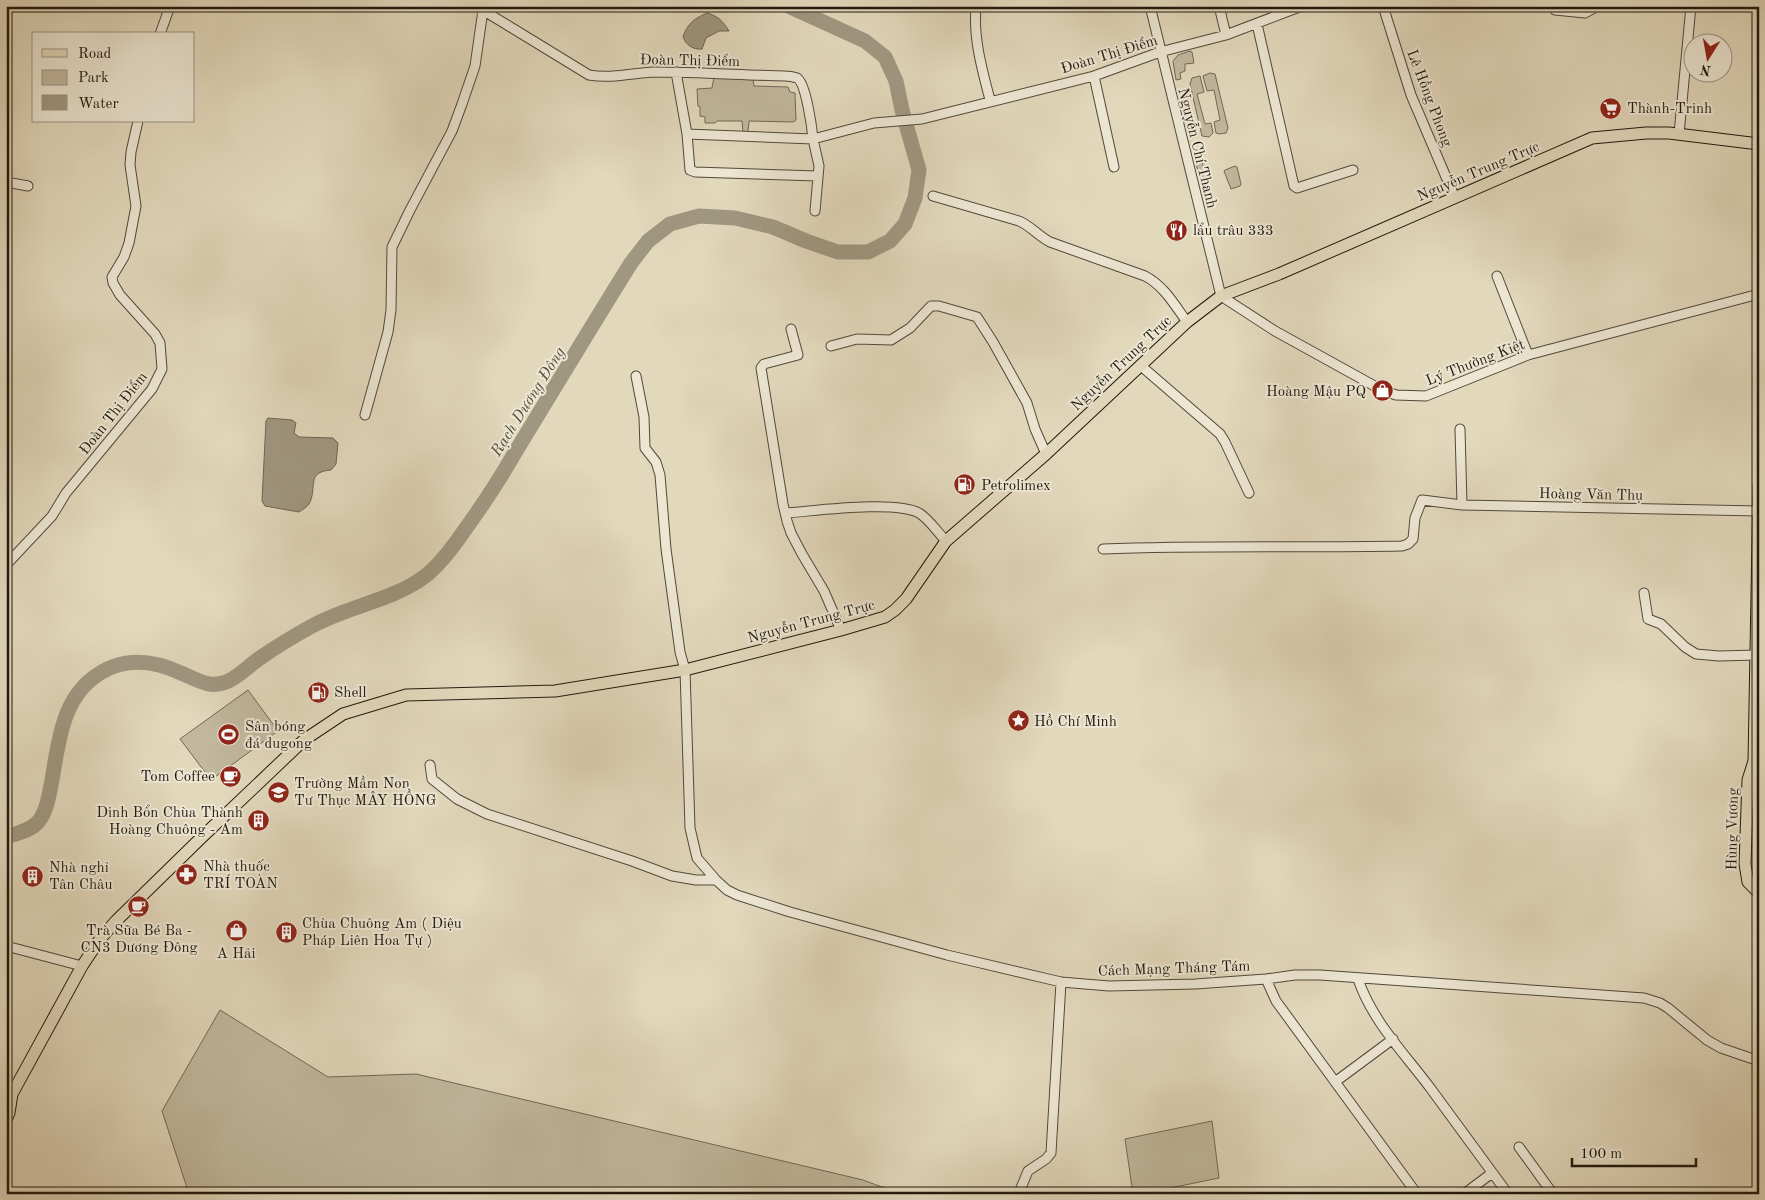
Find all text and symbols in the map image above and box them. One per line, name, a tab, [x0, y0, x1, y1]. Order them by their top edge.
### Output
legend	[32, 32, 195, 122]
street label: Đoàn Thị Điểm	[1059, 32, 1160, 77]
north arrow	[1682, 32, 1732, 82]
text: Road	[78, 47, 112, 62]
street label: Lê Hồng Phong	[1403, 47, 1456, 149]
street label: Đoàn Thị Điểm	[640, 51, 740, 70]
text: N	[1699, 62, 1712, 78]
text: Park	[78, 71, 109, 86]
street label: Nguyễn Chí Thanh	[1174, 86, 1220, 210]
supermarket icon: Thành-Trinh	[1599, 96, 1623, 120]
text: Water	[78, 97, 119, 112]
place label: Thành-Trinh	[1627, 102, 1712, 117]
street label: Nguyễn Trung Trực	[1415, 139, 1542, 205]
restaurant icon: lẩu trâu 333	[1165, 218, 1189, 242]
place label: lẩu trâu 333	[1193, 222, 1274, 239]
street label: Nguyễn Trung Trực	[1068, 313, 1175, 414]
street label: Lý Thường Kiệt	[1424, 338, 1527, 389]
water label: Rạch Dương Đông	[488, 344, 569, 460]
street label: Đoàn Thị Điểm	[76, 369, 151, 458]
shop icon: Hoàng Mậu PQ	[1370, 379, 1394, 403]
place label: Hoàng Mậu PQ	[1266, 385, 1366, 400]
fuel station icon: Petrolimex	[953, 473, 977, 497]
place label: Petrolimex	[981, 479, 1051, 494]
street label: Hoàng Văn Thụ	[1539, 487, 1643, 504]
street label: Nguyễn Trung Trực	[746, 597, 877, 647]
fuel station icon: Shell	[306, 680, 330, 704]
place label: Shell	[334, 686, 366, 701]
place icon: Hồ Chí Minh	[1006, 709, 1030, 733]
place label: Hồ Chí Minh	[1034, 713, 1117, 730]
place label: Sân bóng đá dugong	[245, 720, 312, 752]
sports icon: Sân bóng đá dugong	[217, 723, 241, 747]
cafe icon: Tom Coffee	[219, 764, 243, 788]
place label: Tom Coffee	[141, 770, 215, 785]
place label: Trường Mầm Non Tư Thục MÂY HỒNG	[294, 775, 437, 809]
school or university icon: Trường Mầm Non Tư Thục MÂY HỒNG	[266, 780, 290, 804]
street label: Hùng Vương	[1725, 787, 1742, 871]
place label: Dinh Bổn Chùa Thành Hoàng Chuông - Am	[96, 804, 243, 838]
building icon: Dinh Bổn Chùa Thành Hoàng Chuông - Am	[247, 809, 271, 833]
place label: Nhà thuốc TRÍ TOÀN	[203, 859, 278, 892]
place label: Nhà nghỉ Tân Châu	[49, 861, 113, 893]
pharmacy icon: Nhà thuốc TRÍ TOÀN	[175, 863, 199, 887]
building icon: Nhà nghỉ Tân Châu	[21, 864, 45, 888]
cafe icon: Trà Sữa Bé Ba - CN3 Dương Đông	[127, 895, 151, 919]
place label: Chùa Chuông Am ( Diệu Pháp Liên Hoa Tự )	[302, 917, 462, 949]
shop icon: A Hải	[224, 918, 248, 942]
building icon: Chùa Chuông Am ( Diệu Pháp Liên Hoa Tự )	[274, 920, 298, 944]
place label: Trà Sữa Bé Ba - CN3 Dương Đông	[80, 924, 198, 956]
place label: A Hải	[217, 947, 255, 962]
street label: Cách Mạng Tháng Tám	[1098, 959, 1251, 980]
scale bar	[1572, 1135, 1696, 1167]
text: 100 m	[1580, 1147, 1622, 1162]

